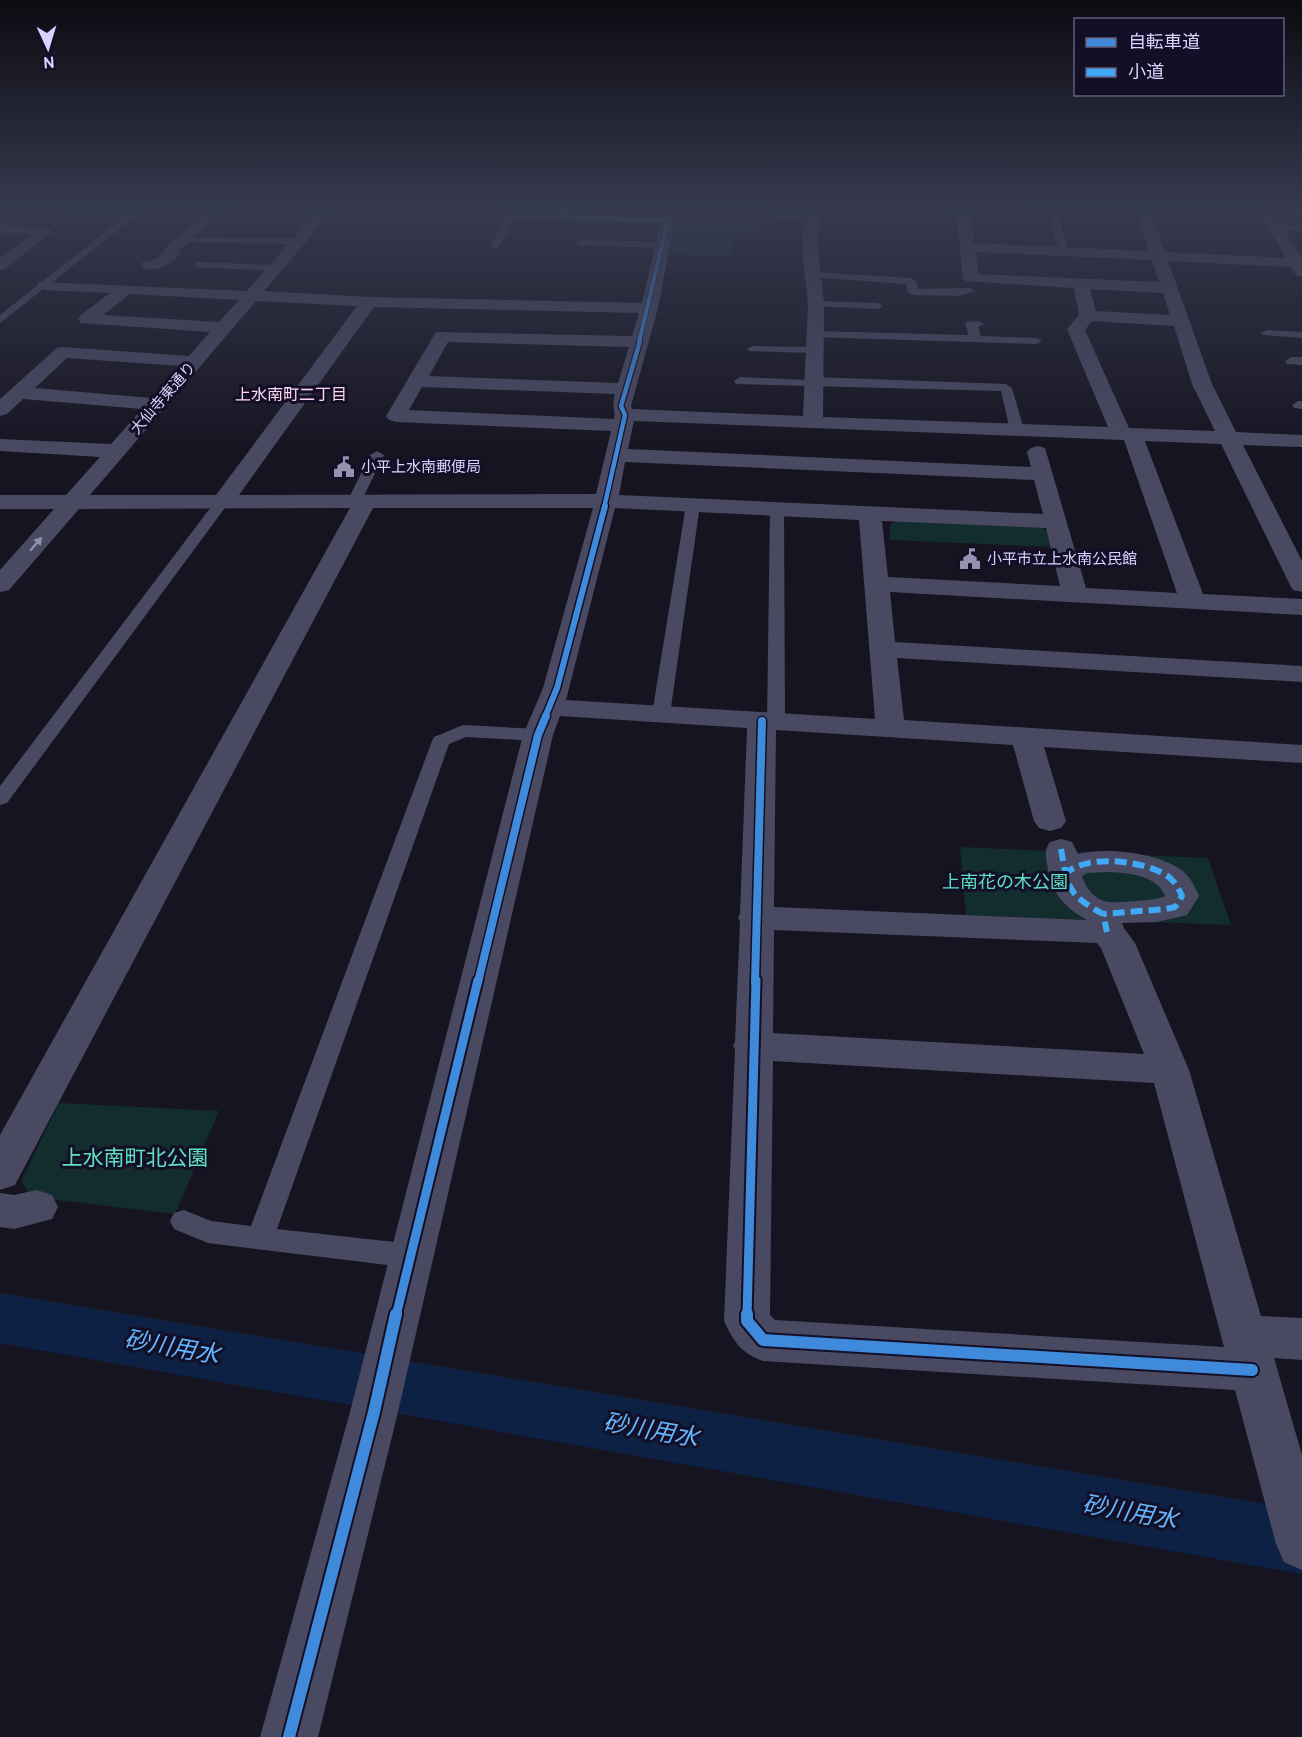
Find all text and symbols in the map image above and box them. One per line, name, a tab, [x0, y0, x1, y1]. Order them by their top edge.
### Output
north arrow	[18, 18, 78, 78]
legend	[1074, 18, 1284, 96]
text: 自転車道	[1128, 32, 1200, 55]
text: N	[42, 51, 55, 71]
text: 小道	[1128, 62, 1164, 85]
street label: 大仙寺東通り	[127, 359, 201, 439]
district label: 上水南町二丁目	[235, 386, 347, 406]
public building icon: 小平上水南郵便局	[332, 455, 356, 479]
place label: 小平上水南郵便局	[361, 459, 481, 478]
one-way arrow	[29, 536, 42, 552]
public building icon: 小平市立上水南公民館	[958, 547, 982, 571]
place label: 小平市立上水南公民館	[987, 551, 1137, 570]
park label: 上南花の木公園	[942, 872, 1068, 895]
park label: 上水南町北公園	[62, 1146, 209, 1173]
water label: 砂川用水	[122, 1326, 224, 1373]
water label: 砂川用水	[601, 1409, 703, 1456]
water label: 砂川用水	[1080, 1491, 1182, 1538]

